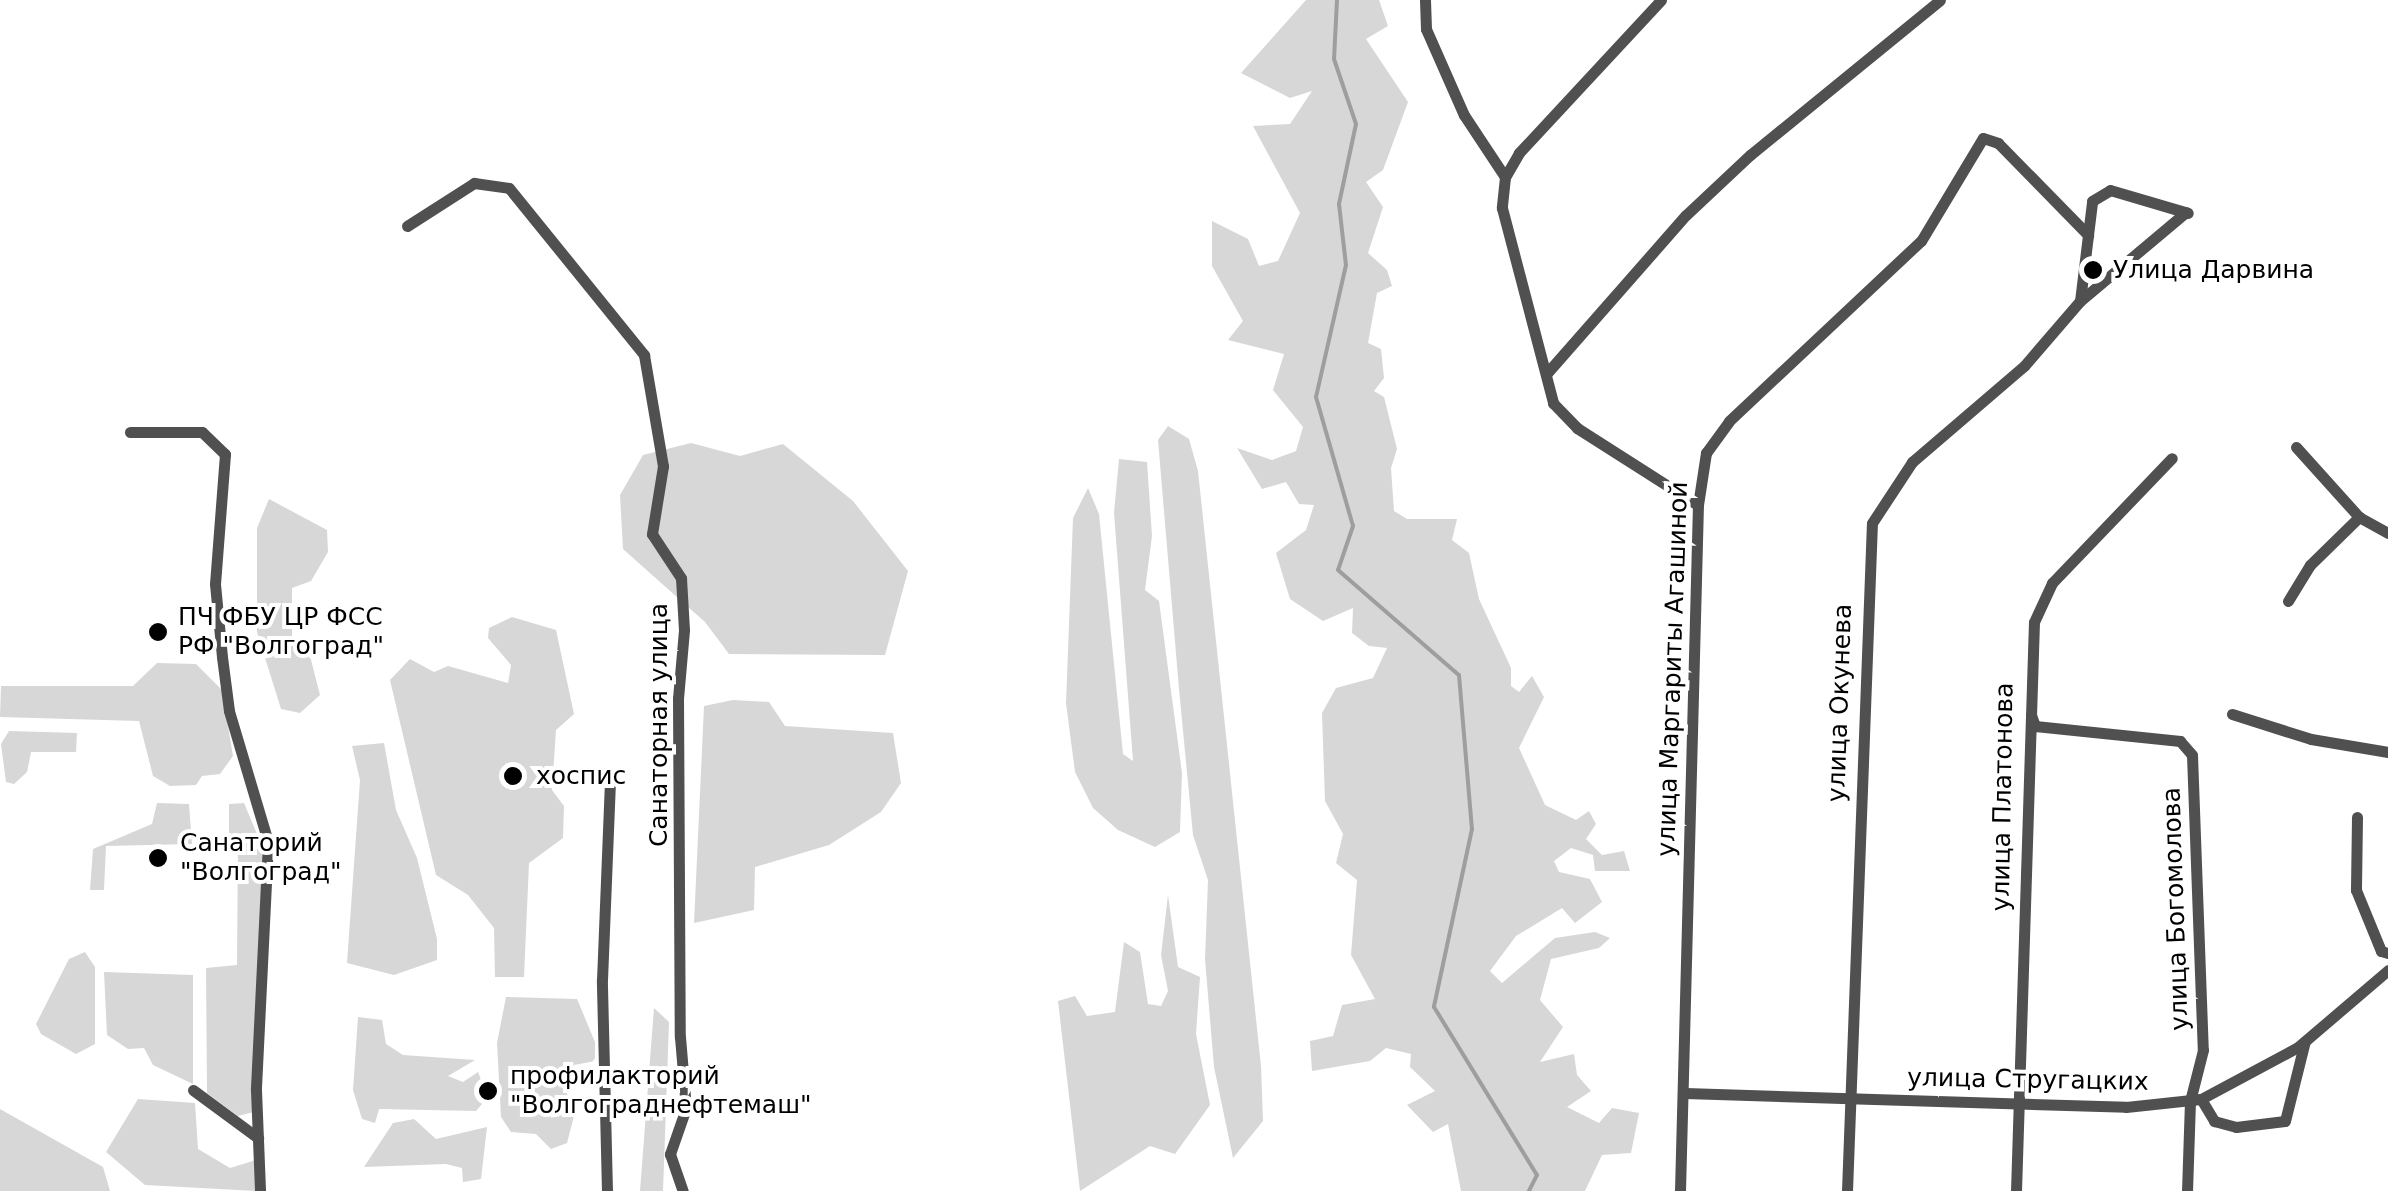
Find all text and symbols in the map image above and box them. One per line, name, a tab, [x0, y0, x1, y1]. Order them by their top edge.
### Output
place label: Улица Дарвина	[2113, 255, 2314, 285]
marker: Улица Дарвина	[2082, 259, 2104, 281]
street label: улица Маргариты Агашиной	[1651, 481, 1695, 857]
place label: ПЧ ФБУ ЦР ФСС РФ "Волгоград"	[178, 603, 384, 662]
street label: Санаторная улица	[644, 603, 674, 847]
street label: улица Окунева	[1822, 603, 1858, 803]
marker: ПЧ ФБУ ЦР ФСС РФ "Волгоград"	[147, 621, 169, 643]
street label: улица Платонова	[1986, 682, 2020, 912]
place label: хоспис	[536, 761, 626, 791]
marker: хоспис	[500, 763, 526, 789]
street label: улица Богомолова	[2157, 787, 2195, 1031]
place label: Санаторий "Волгоград"	[180, 829, 341, 888]
marker: Санаторий "Волгоград"	[145, 845, 171, 871]
place label: профилакторий "Волгограднефтемаш"	[510, 1062, 812, 1121]
street label: улица Стругацких	[1907, 1063, 2149, 1097]
marker: профилакторий "Волгограднефтемаш"	[475, 1078, 501, 1104]

